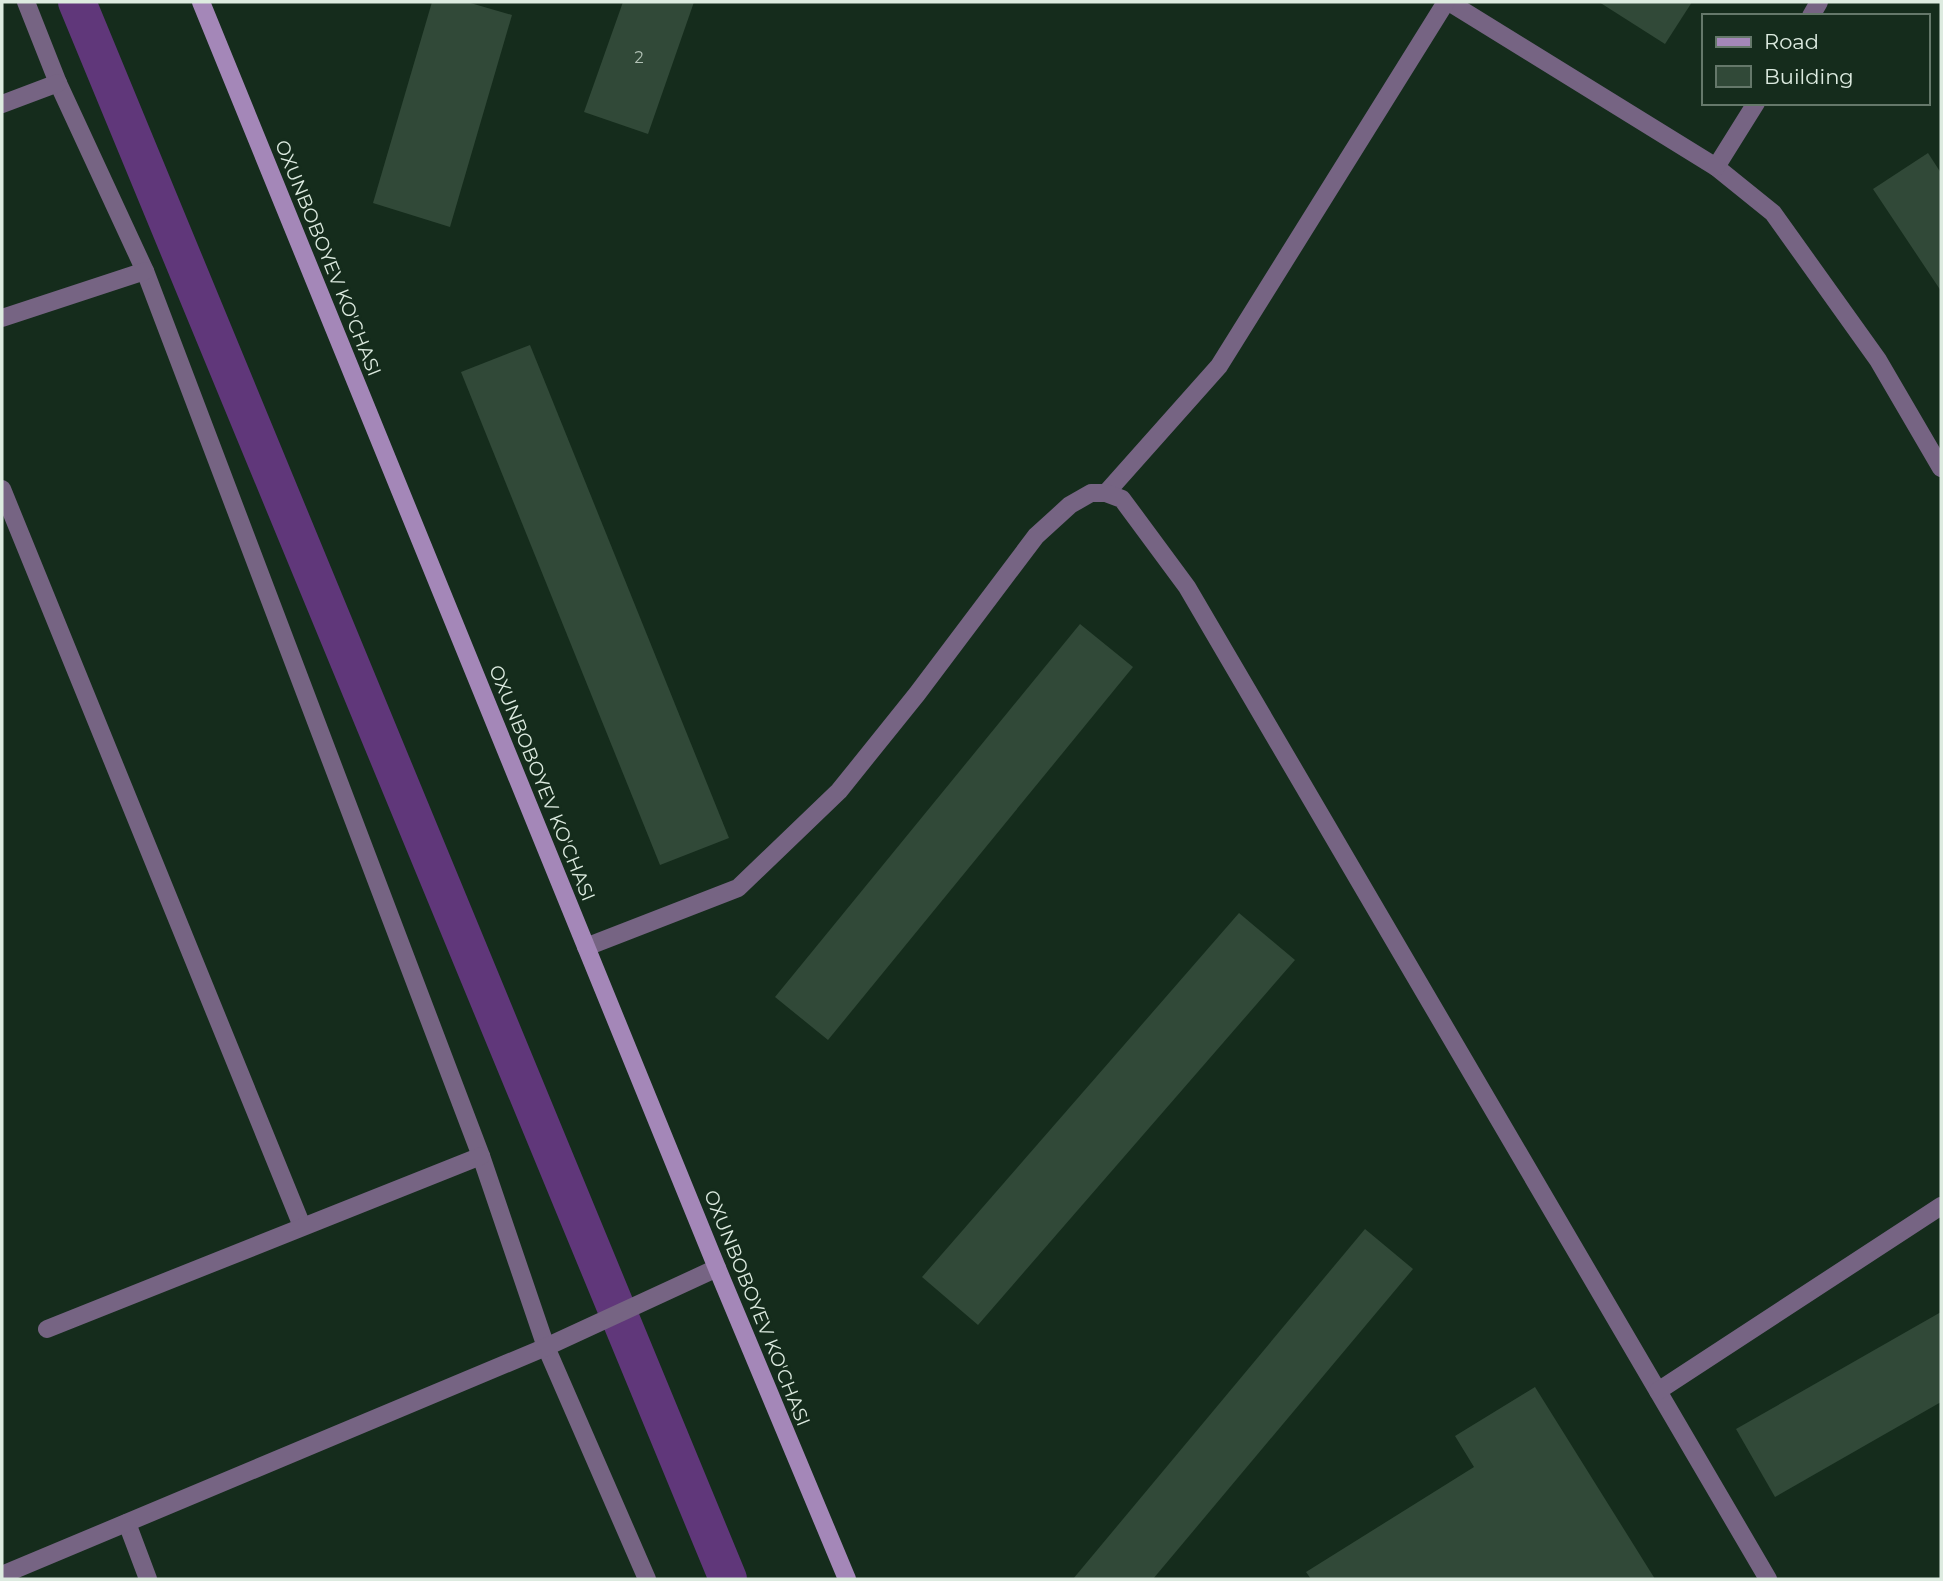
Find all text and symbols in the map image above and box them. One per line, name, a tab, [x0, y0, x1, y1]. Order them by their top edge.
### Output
legend	[1702, 14, 1929, 105]
text: Road	[1764, 29, 1819, 54]
house number: 2	[634, 48, 644, 67]
text: Building	[1764, 64, 1854, 89]
street label: OXUNBOBOYEV KO'CHASI	[270, 137, 386, 379]
street label: OXUNBOBOYEV KO'CHASI	[484, 662, 600, 904]
street label: OXUNBOBOYEV KO'CHASI	[699, 1187, 815, 1429]

